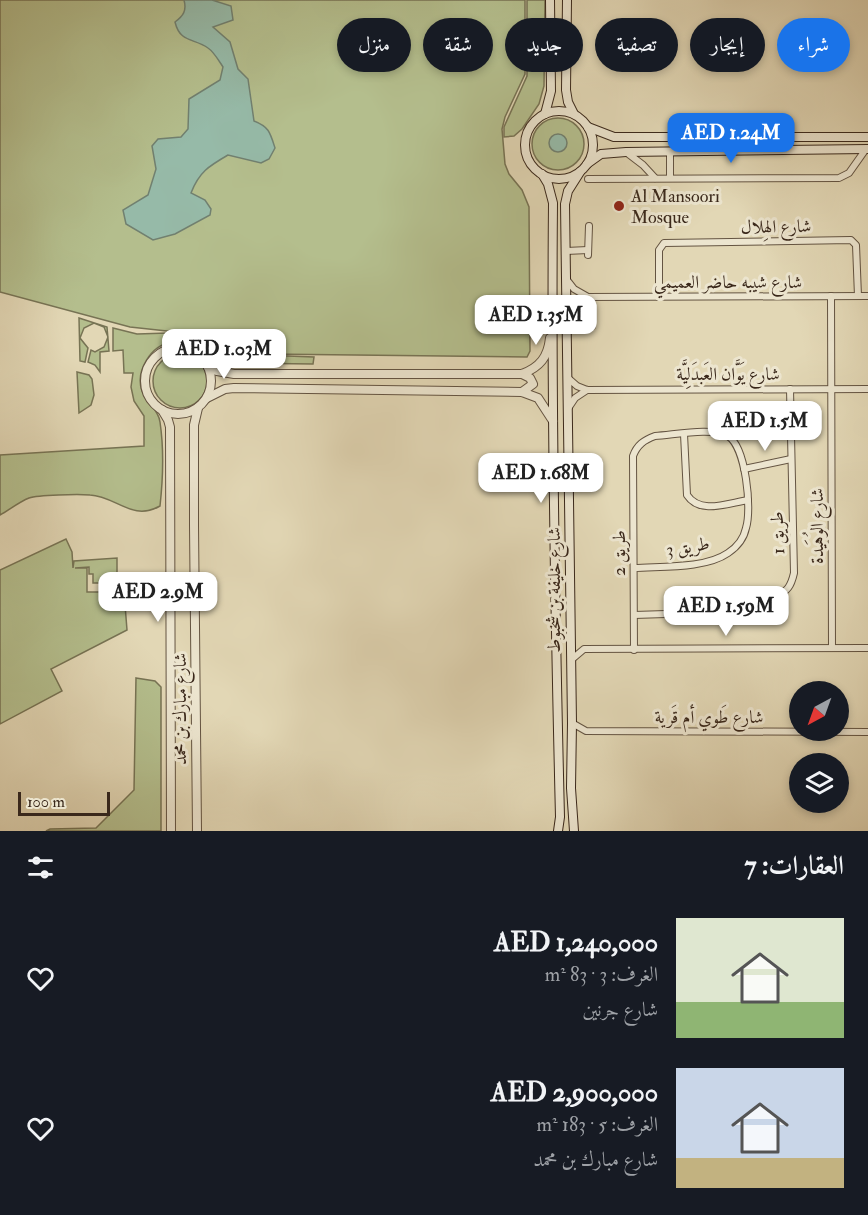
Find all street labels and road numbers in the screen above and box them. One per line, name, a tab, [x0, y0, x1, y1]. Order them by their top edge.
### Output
street label: شارع الهِلال	[740, 215, 812, 242]
street label: شارع شيبه حاضر العميمي	[654, 271, 802, 299]
street label: شارع يَوَّان العَبدَلِيَّة	[676, 359, 780, 389]
street label: شارع الوُهَيدة	[802, 488, 832, 564]
street label: طريق 1	[766, 511, 790, 555]
street label: شارع خليفة بن شخبوط	[543, 527, 569, 653]
street label: طريق 2	[608, 530, 631, 576]
street label: طريق 3	[665, 532, 711, 562]
street label: شارع مبارك بن محمد	[169, 653, 195, 765]
street label: شارع طَوي أم قَرية	[654, 704, 764, 733]

